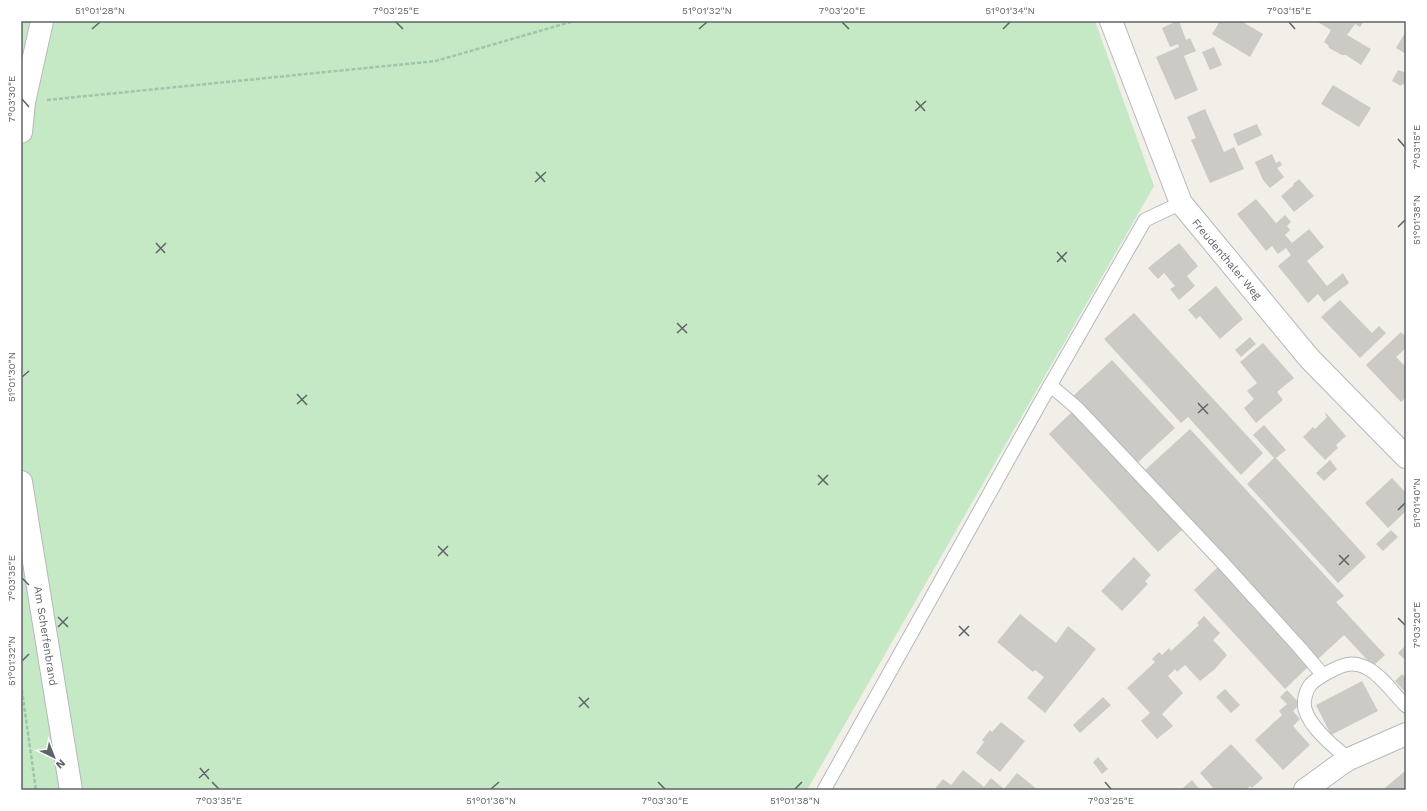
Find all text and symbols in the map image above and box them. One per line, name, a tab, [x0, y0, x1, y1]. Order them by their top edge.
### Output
text: 51°01'28"N	[75, 5, 125, 16]
text: 7°03'25"E	[373, 5, 419, 16]
text: 51°01'32"N	[682, 5, 732, 16]
text: 7°03'20"E	[819, 5, 865, 16]
text: 51°01'34"N	[985, 5, 1035, 16]
text: 7°03'15"E	[1267, 5, 1311, 16]
text: 7°03'30"E	[6, 76, 17, 122]
text: 7°03'15"E	[1411, 125, 1422, 169]
text: 51°01'38"N	[1411, 195, 1422, 245]
street label: Freudenthaler Weg	[1189, 216, 1264, 302]
text: 51°01'30"N	[6, 352, 17, 402]
text: 51°01'40"N	[1411, 478, 1422, 528]
text: 7°03'35"E	[6, 555, 17, 601]
street label: Am Scherfenbrand	[31, 585, 60, 687]
text: 7°03'20"E	[1411, 602, 1422, 648]
text: 51°01'32"N	[6, 636, 17, 686]
north arrow	[34, 737, 74, 777]
text: N	[53, 756, 68, 771]
text: 7°03'35"E	[196, 795, 242, 806]
text: 51°01'36"N	[466, 795, 516, 806]
text: 7°03'30"E	[642, 795, 688, 806]
text: 51°01'38"N	[770, 795, 820, 806]
text: 7°03'25"E	[1088, 795, 1134, 806]

